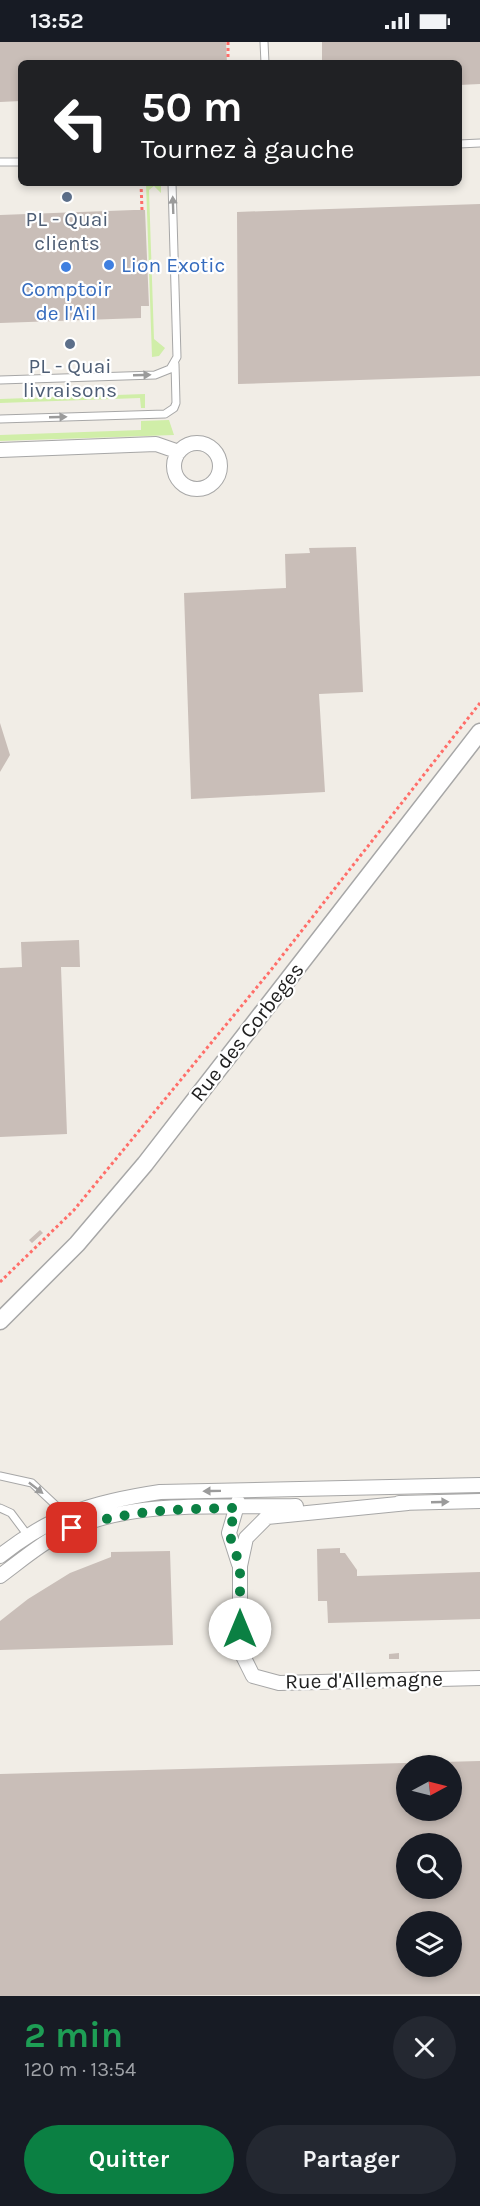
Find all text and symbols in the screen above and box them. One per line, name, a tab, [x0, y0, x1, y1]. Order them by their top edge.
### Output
text: 13:52	[30, 8, 84, 34]
text: 50 m	[141, 82, 243, 132]
icon: left	[42, 84, 120, 162]
text: Tournez à gauche	[141, 133, 354, 165]
marker: PL - Quai clients	[60, 190, 74, 204]
one-way arrow	[168, 196, 177, 215]
place label: PL - Quai clients	[26, 207, 108, 255]
place label: Lion Exotic	[121, 253, 225, 277]
marker: Lion Exotic	[102, 258, 116, 272]
marker: Comptoir de l'Ail	[59, 260, 73, 274]
place label: Comptoir de l'Ail	[21, 277, 111, 325]
marker: PL - Quai livraisons	[63, 337, 77, 351]
place label: PL - Quai livraisons	[23, 354, 117, 402]
one-way arrow	[133, 371, 152, 380]
one-way arrow	[49, 412, 68, 422]
street label: Rue des Corbeges	[185, 958, 309, 1106]
one-way arrow	[28, 1482, 44, 1495]
one-way arrow	[202, 1486, 221, 1496]
one-way arrow	[431, 1497, 450, 1507]
pin	[46, 1502, 97, 1553]
icon: arrive	[55, 1511, 88, 1544]
position arrow	[208, 1597, 272, 1661]
street label: Rue d'Allemagne	[285, 1667, 443, 1693]
north arrow	[396, 1755, 462, 1821]
map controls	[396, 1755, 462, 1977]
button: search	[396, 1833, 462, 1899]
button: layers	[396, 1911, 462, 1977]
text: 2 min	[24, 2014, 123, 2056]
button: close	[393, 2016, 456, 2079]
text: 120 m · 13:54	[24, 2058, 136, 2081]
button: Quitter	[24, 2125, 234, 2194]
button: Partager	[246, 2125, 456, 2194]

